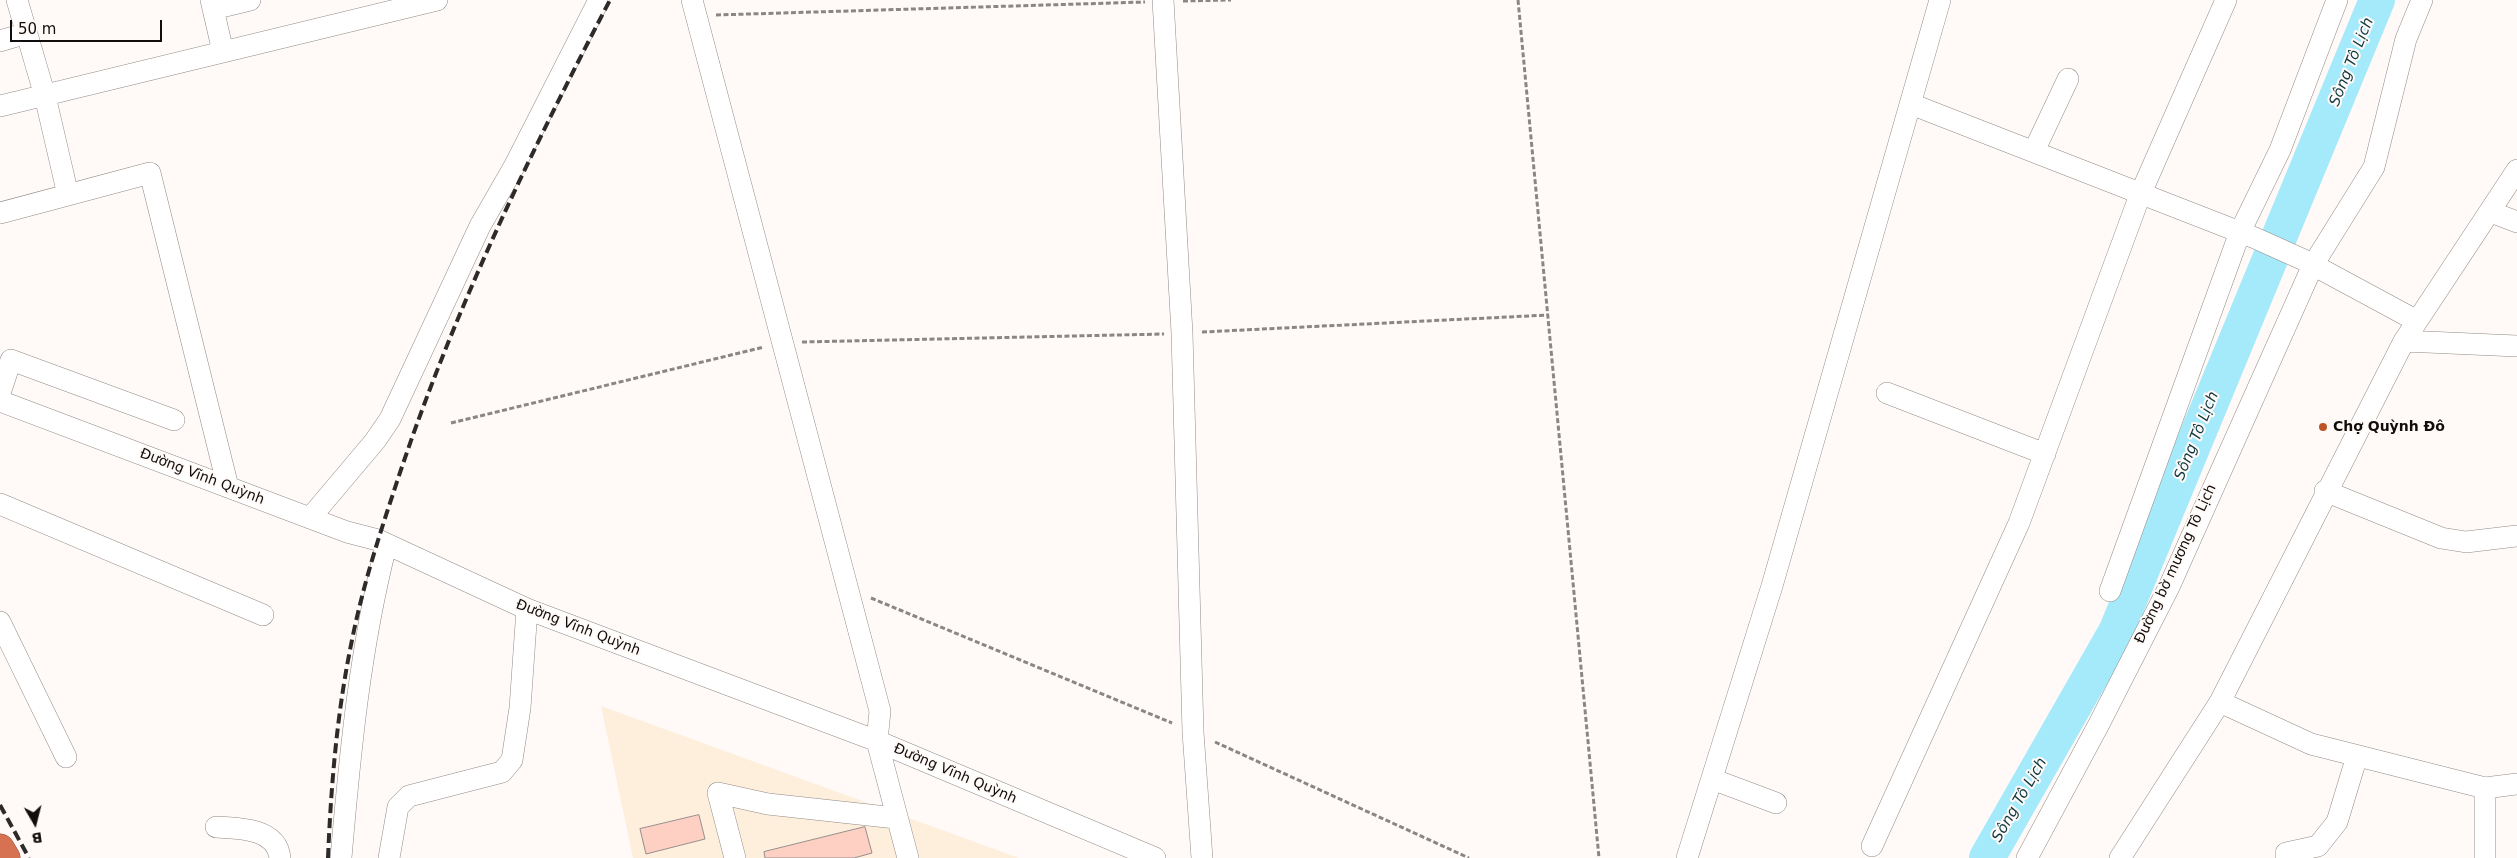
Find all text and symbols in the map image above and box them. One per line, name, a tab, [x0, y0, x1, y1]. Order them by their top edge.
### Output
scale bar	[12, 10, 165, 42]
water label: Sông Tô Lịch	[2326, 15, 2378, 109]
text: 50 m	[18, 20, 56, 38]
water label: Sông Tô Lịch	[2171, 389, 2223, 483]
place label: Chợ Quỳnh Đô	[2333, 419, 2445, 435]
marker: Chợ Quỳnh Đô	[2317, 421, 2329, 433]
street label: Đường Vĩnh Quỳnh	[137, 445, 267, 509]
street label: Đường bờ mương Tô Lịch	[2132, 482, 2220, 646]
street label: Đường Vĩnh Quỳnh	[513, 596, 643, 660]
street label: Đường Vĩnh Quỳnh	[891, 740, 1019, 808]
water label: Sông Tô Lịch	[1989, 755, 2051, 845]
north arrow	[10, 798, 60, 848]
text: B	[31, 829, 43, 847]

